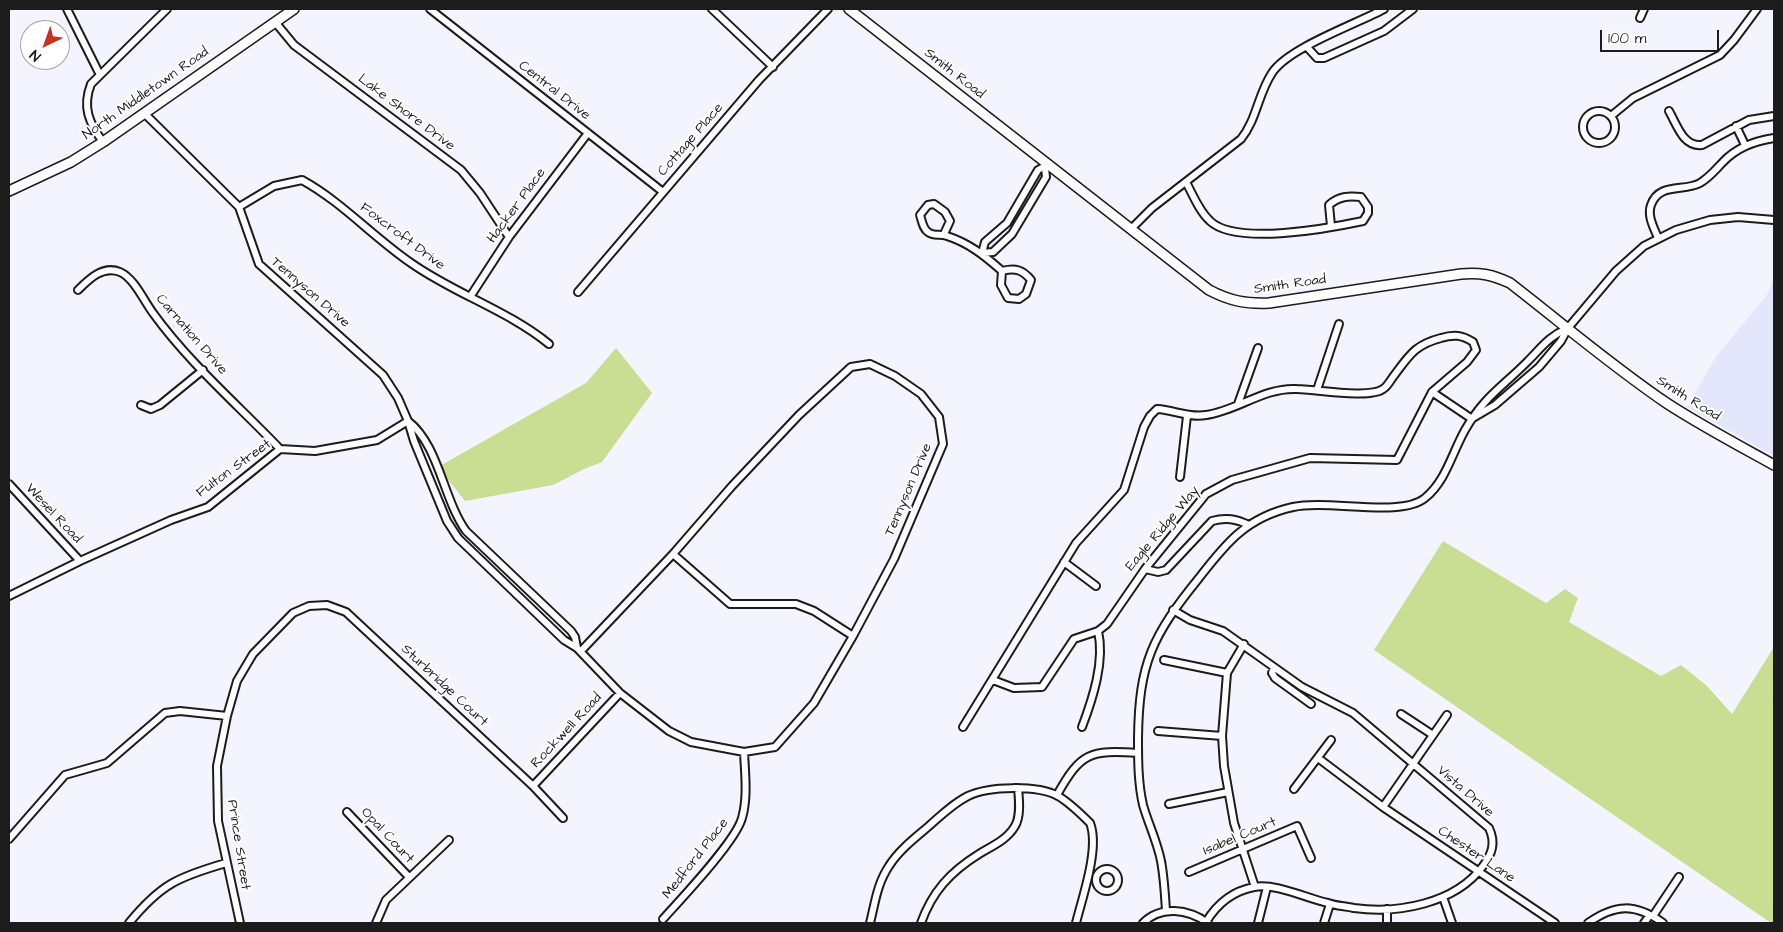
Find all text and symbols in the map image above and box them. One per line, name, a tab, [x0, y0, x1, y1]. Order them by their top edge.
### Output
north arrow	[20, 20, 70, 70]
scale bar	[1603, 20, 1722, 52]
text: 100 m	[1608, 28, 1647, 49]
street label: North Middletown Road	[80, 44, 212, 144]
text: N	[26, 45, 46, 66]
street label: Smith Road	[920, 45, 988, 103]
street label: Central Drive	[515, 58, 593, 124]
street label: Lake Shore Drive	[354, 71, 458, 155]
street label: Cottage Place	[655, 100, 727, 180]
street label: Hacker Place	[484, 165, 550, 247]
street label: Foxcroft Drive	[356, 200, 448, 274]
street label: Tennyson Drive	[267, 254, 353, 332]
street label: Smith Road	[1253, 272, 1327, 298]
street label: Carnation Drive	[152, 291, 230, 379]
street label: Smith Road	[1653, 373, 1723, 425]
street label: Fulton Street	[193, 436, 275, 502]
street label: Tennyson Drive	[882, 441, 936, 539]
street label: Wesel Road	[21, 481, 85, 547]
street label: Eagle Ridge Way	[1123, 483, 1203, 575]
street label: Sturbridge Court	[397, 641, 491, 731]
street label: Rockwell Road	[528, 690, 606, 772]
street label: Vista Drive	[1433, 763, 1497, 821]
street label: Prince Street	[223, 799, 253, 891]
street label: Opal Court	[357, 805, 417, 867]
street label: Isabel Court	[1201, 814, 1279, 860]
street label: Medford Place	[659, 815, 733, 903]
street label: Chester Lane	[1434, 823, 1518, 887]

